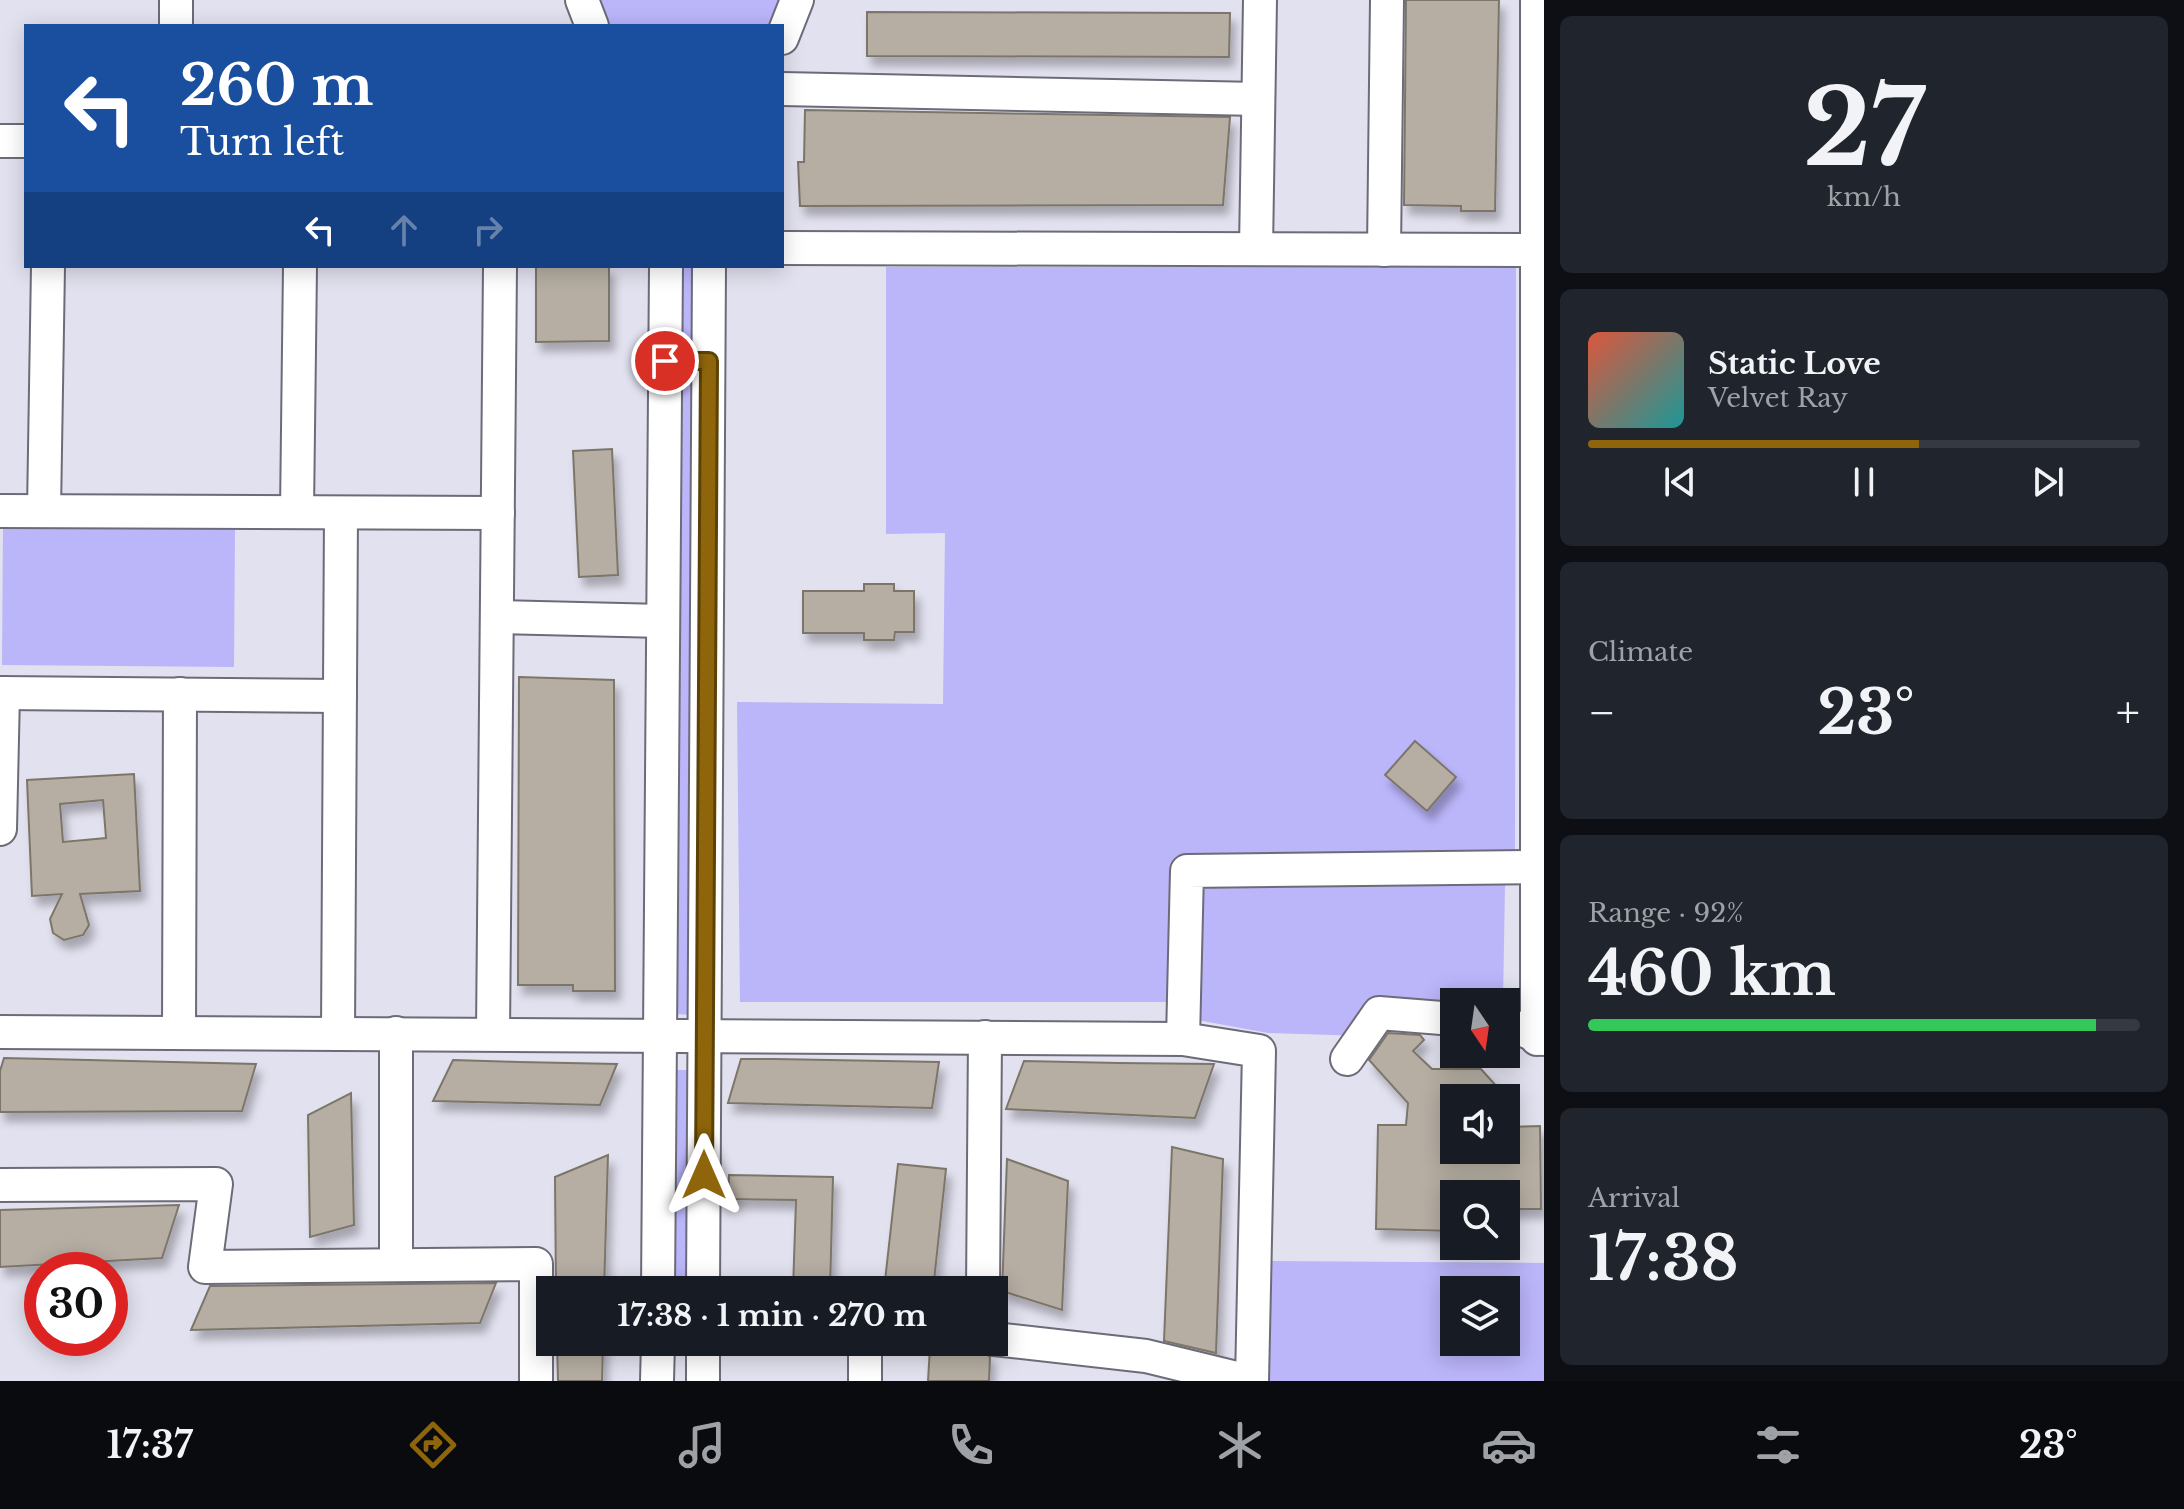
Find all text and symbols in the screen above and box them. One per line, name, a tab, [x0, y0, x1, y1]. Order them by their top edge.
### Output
text: 260 m	[180, 51, 373, 120]
icon: left	[48, 56, 152, 160]
text: 27	[1803, 64, 1925, 193]
text: Turn left	[180, 120, 344, 165]
text: km/h	[1827, 181, 1901, 213]
icon: left	[298, 208, 342, 252]
icon: ahead	[382, 208, 426, 252]
icon: right	[466, 208, 510, 252]
pin	[631, 327, 699, 395]
icon: arrive	[643, 339, 687, 383]
text: Static Love	[1708, 345, 1881, 382]
text: Velvet Ray	[1708, 382, 1848, 414]
icon: previous	[1658, 460, 1702, 504]
icon: pause	[1842, 460, 1886, 504]
icon: next	[2026, 460, 2070, 504]
text: Climate	[1588, 636, 1693, 668]
text: 23°	[1817, 676, 1915, 750]
text: −	[1588, 685, 1616, 740]
text: +	[2116, 685, 2140, 740]
text: Range · 92%	[1588, 897, 1744, 929]
text: 460 km	[1588, 937, 1836, 1011]
north arrow	[1440, 988, 1520, 1068]
map controls	[1440, 988, 1520, 1356]
button: sound	[1440, 1084, 1520, 1164]
position arrow	[662, 1133, 746, 1217]
button: search	[1440, 1180, 1520, 1260]
text: Arrival	[1588, 1182, 1680, 1214]
text: 17:38	[1588, 1222, 1738, 1296]
speed limit sign: 30	[24, 1252, 128, 1356]
button: layers	[1440, 1276, 1520, 1356]
text: 17:38 · 1 min · 270 m	[617, 1297, 927, 1334]
icon: directions	[405, 1417, 461, 1473]
icon: music	[674, 1417, 730, 1473]
icon: phone	[943, 1417, 999, 1473]
icon: climate	[1212, 1417, 1268, 1473]
icon: car	[1481, 1417, 1537, 1473]
icon: filters	[1750, 1417, 1806, 1473]
text: 17:37	[106, 1423, 192, 1468]
text: 23°	[2019, 1423, 2077, 1468]

